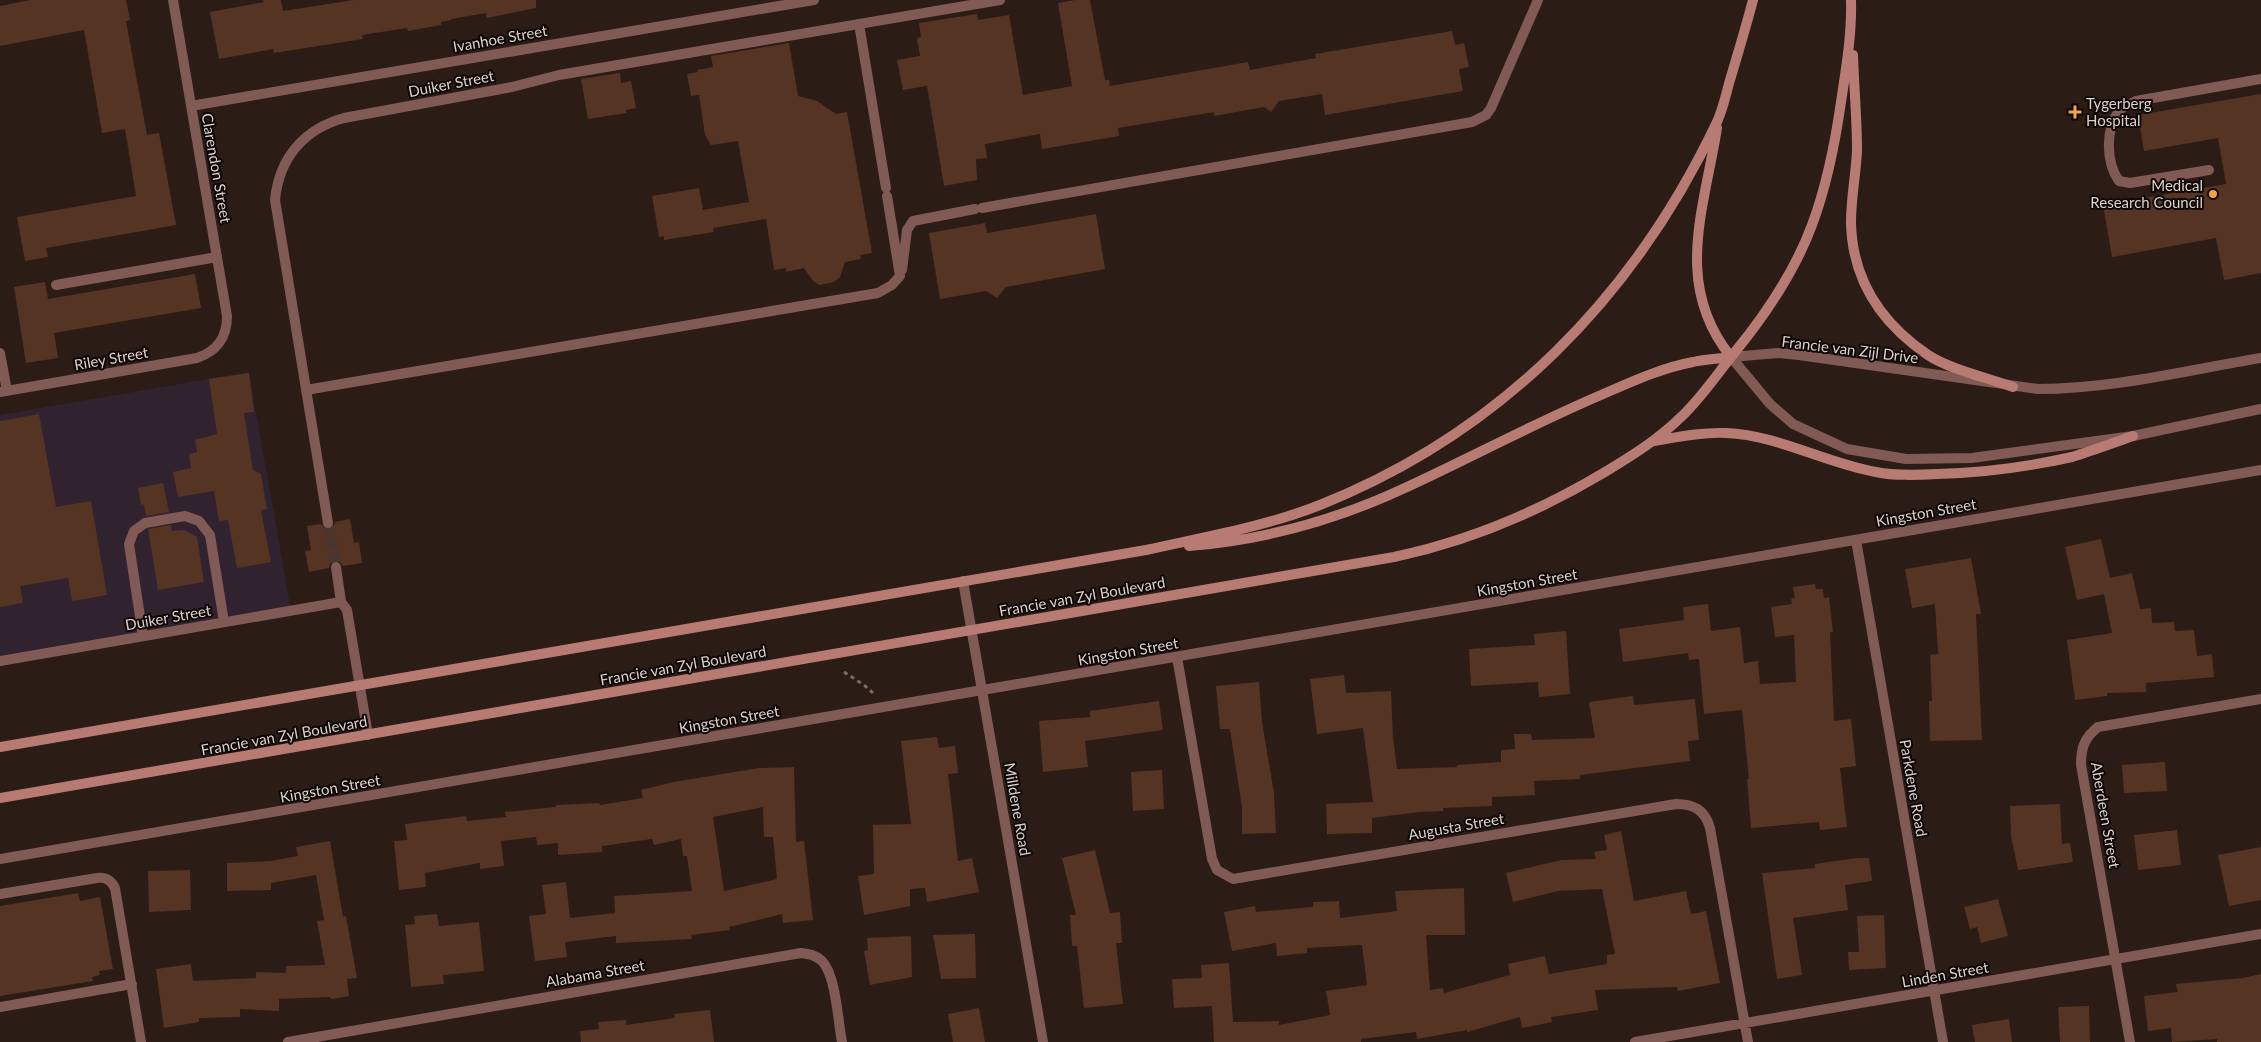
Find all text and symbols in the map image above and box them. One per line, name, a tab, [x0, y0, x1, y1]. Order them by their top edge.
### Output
street label: Ivanhoe Street	[451, 21, 549, 55]
street label: Duiker Street	[407, 66, 496, 100]
place label: Tygerberg Hospital	[2086, 94, 2152, 129]
marker: Tygerberg Hospital	[2068, 105, 2082, 119]
street label: Clarendon Street	[198, 112, 236, 225]
place label: Medical Research Council	[2090, 176, 2203, 211]
marker: Medical Research Council	[2207, 188, 2219, 200]
street label: Francie van Zijl Drive	[1781, 332, 1920, 366]
street label: Riley Street	[73, 343, 150, 373]
street label: Kingston Street	[1874, 494, 1978, 530]
street label: Kingston Street	[1475, 564, 1579, 600]
street label: Francie van Zyl Boulevard	[997, 573, 1167, 619]
street label: Duiker Street	[124, 600, 213, 633]
street label: Kingston Street	[1076, 633, 1180, 669]
street label: Francie van Zyl Boulevard	[598, 642, 768, 688]
street label: Kingston Street	[677, 701, 781, 737]
street label: Francie van Zyl Boulevard	[199, 712, 369, 758]
street label: Parkdene Road	[1897, 738, 1931, 838]
street label: Aberdeen Street	[2088, 760, 2124, 870]
street label: Milldene Road	[1001, 761, 1035, 857]
street label: Kingston Street	[278, 770, 382, 806]
street label: Augusta Street	[1407, 809, 1506, 843]
street label: Alabama Street	[544, 955, 646, 991]
street label: Linden Street	[1900, 957, 1990, 990]

